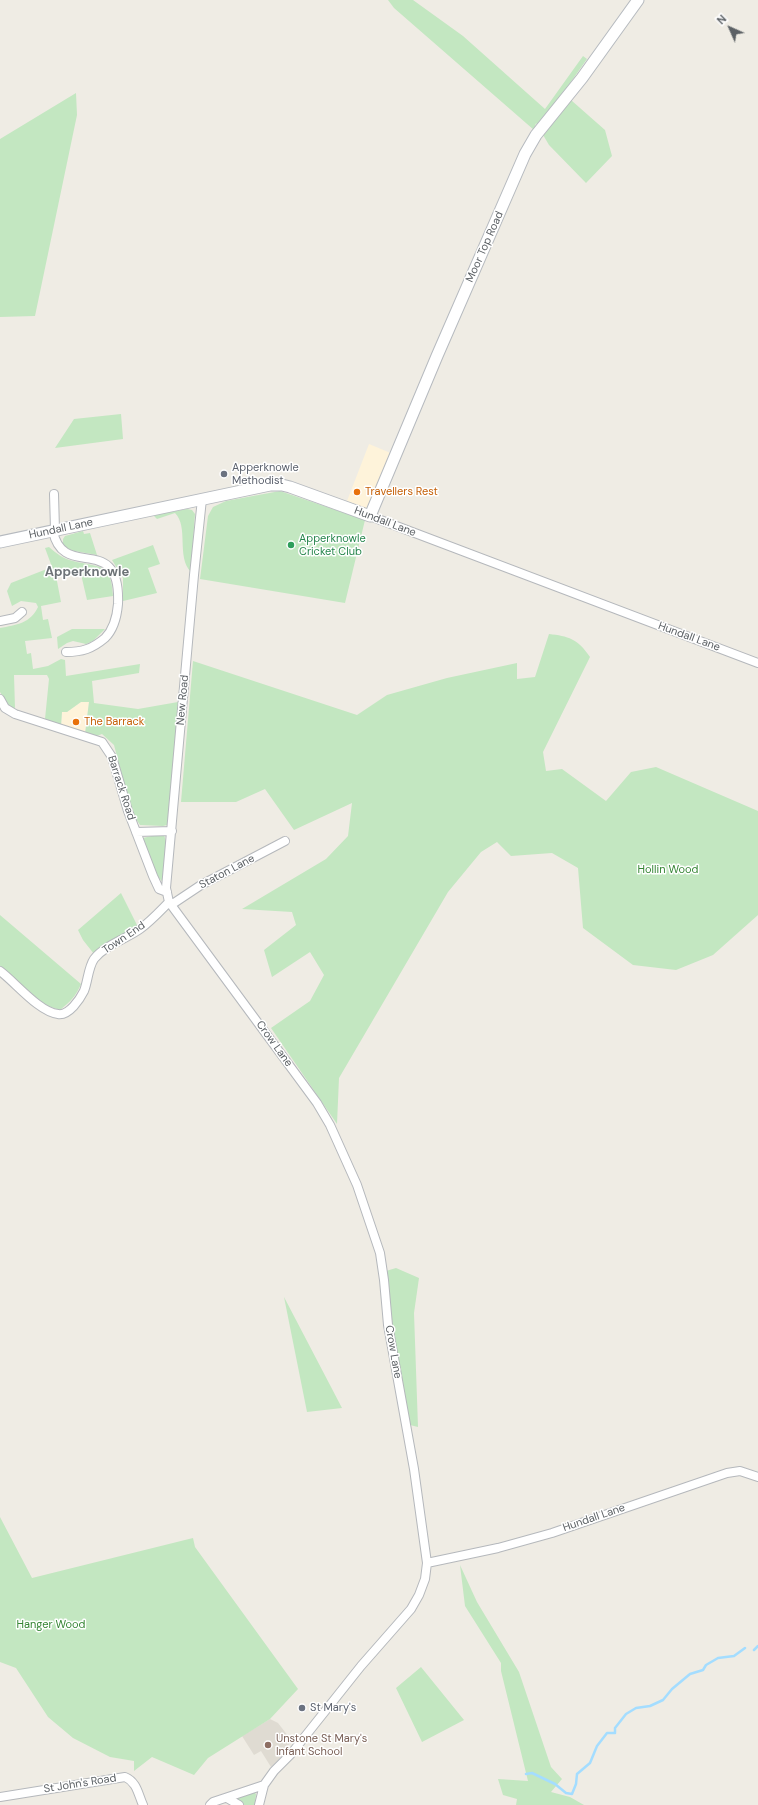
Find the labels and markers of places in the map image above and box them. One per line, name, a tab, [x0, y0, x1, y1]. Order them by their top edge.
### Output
place label: Apperknowle Methodist	[232, 461, 299, 487]
marker: Apperknowle Methodist	[219, 469, 229, 479]
place label: Travellers Rest	[365, 485, 438, 499]
marker: Travellers Rest	[352, 487, 362, 497]
place label: Apperknowle Cricket Club	[299, 532, 366, 558]
marker: Apperknowle Cricket Club	[286, 540, 296, 550]
place label: The Barrack	[84, 715, 144, 729]
marker: The Barrack	[71, 717, 81, 727]
place label: St Mary's	[310, 1701, 356, 1715]
marker: St Mary's	[297, 1703, 307, 1713]
place label: Unstone St Mary's Infant School	[276, 1732, 367, 1758]
marker: Unstone St Mary's Infant School	[263, 1740, 273, 1750]

